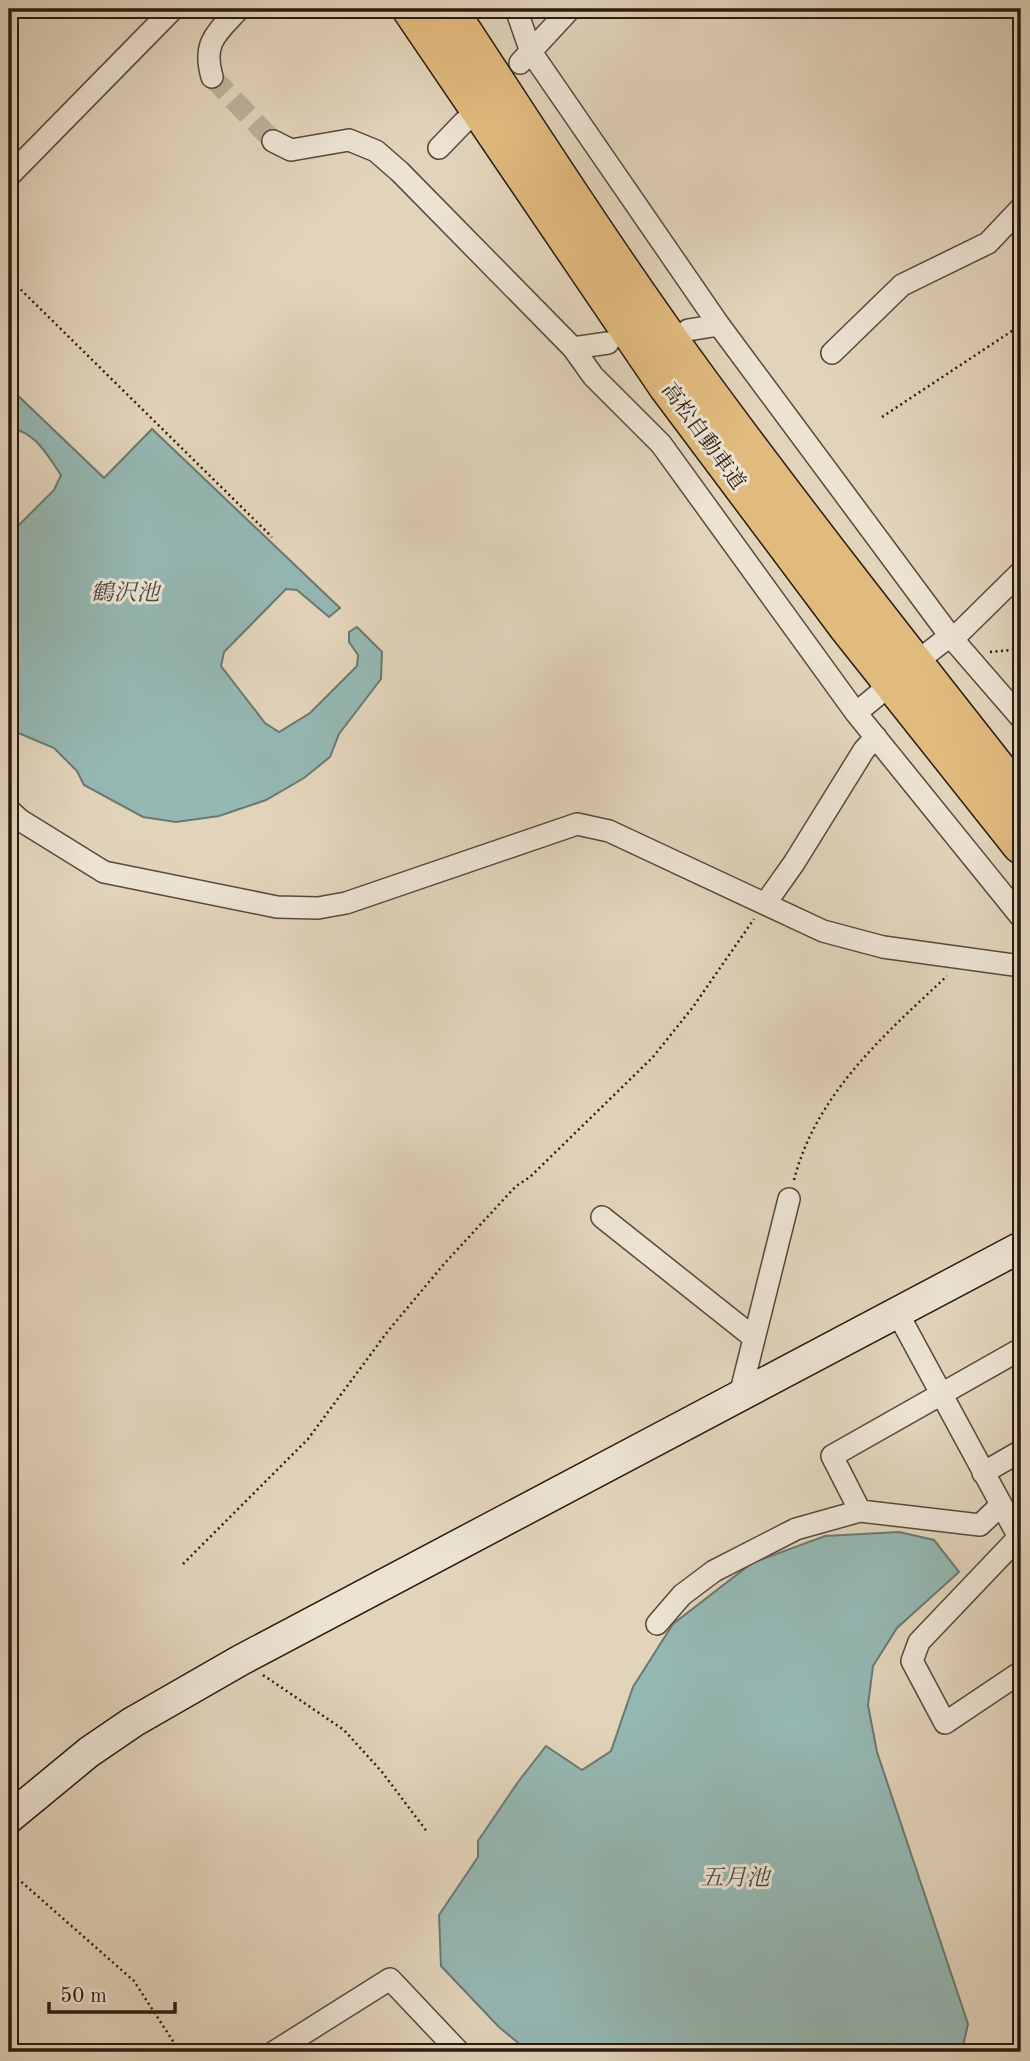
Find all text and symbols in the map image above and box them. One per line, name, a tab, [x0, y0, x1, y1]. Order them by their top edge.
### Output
street label: 高松自動車道	[657, 379, 750, 494]
water label: 鶴沢池	[91, 580, 163, 605]
water label: 五月池	[701, 1866, 773, 1890]
scale bar	[49, 1970, 175, 2014]
text: 50 m	[60, 1986, 107, 2007]

